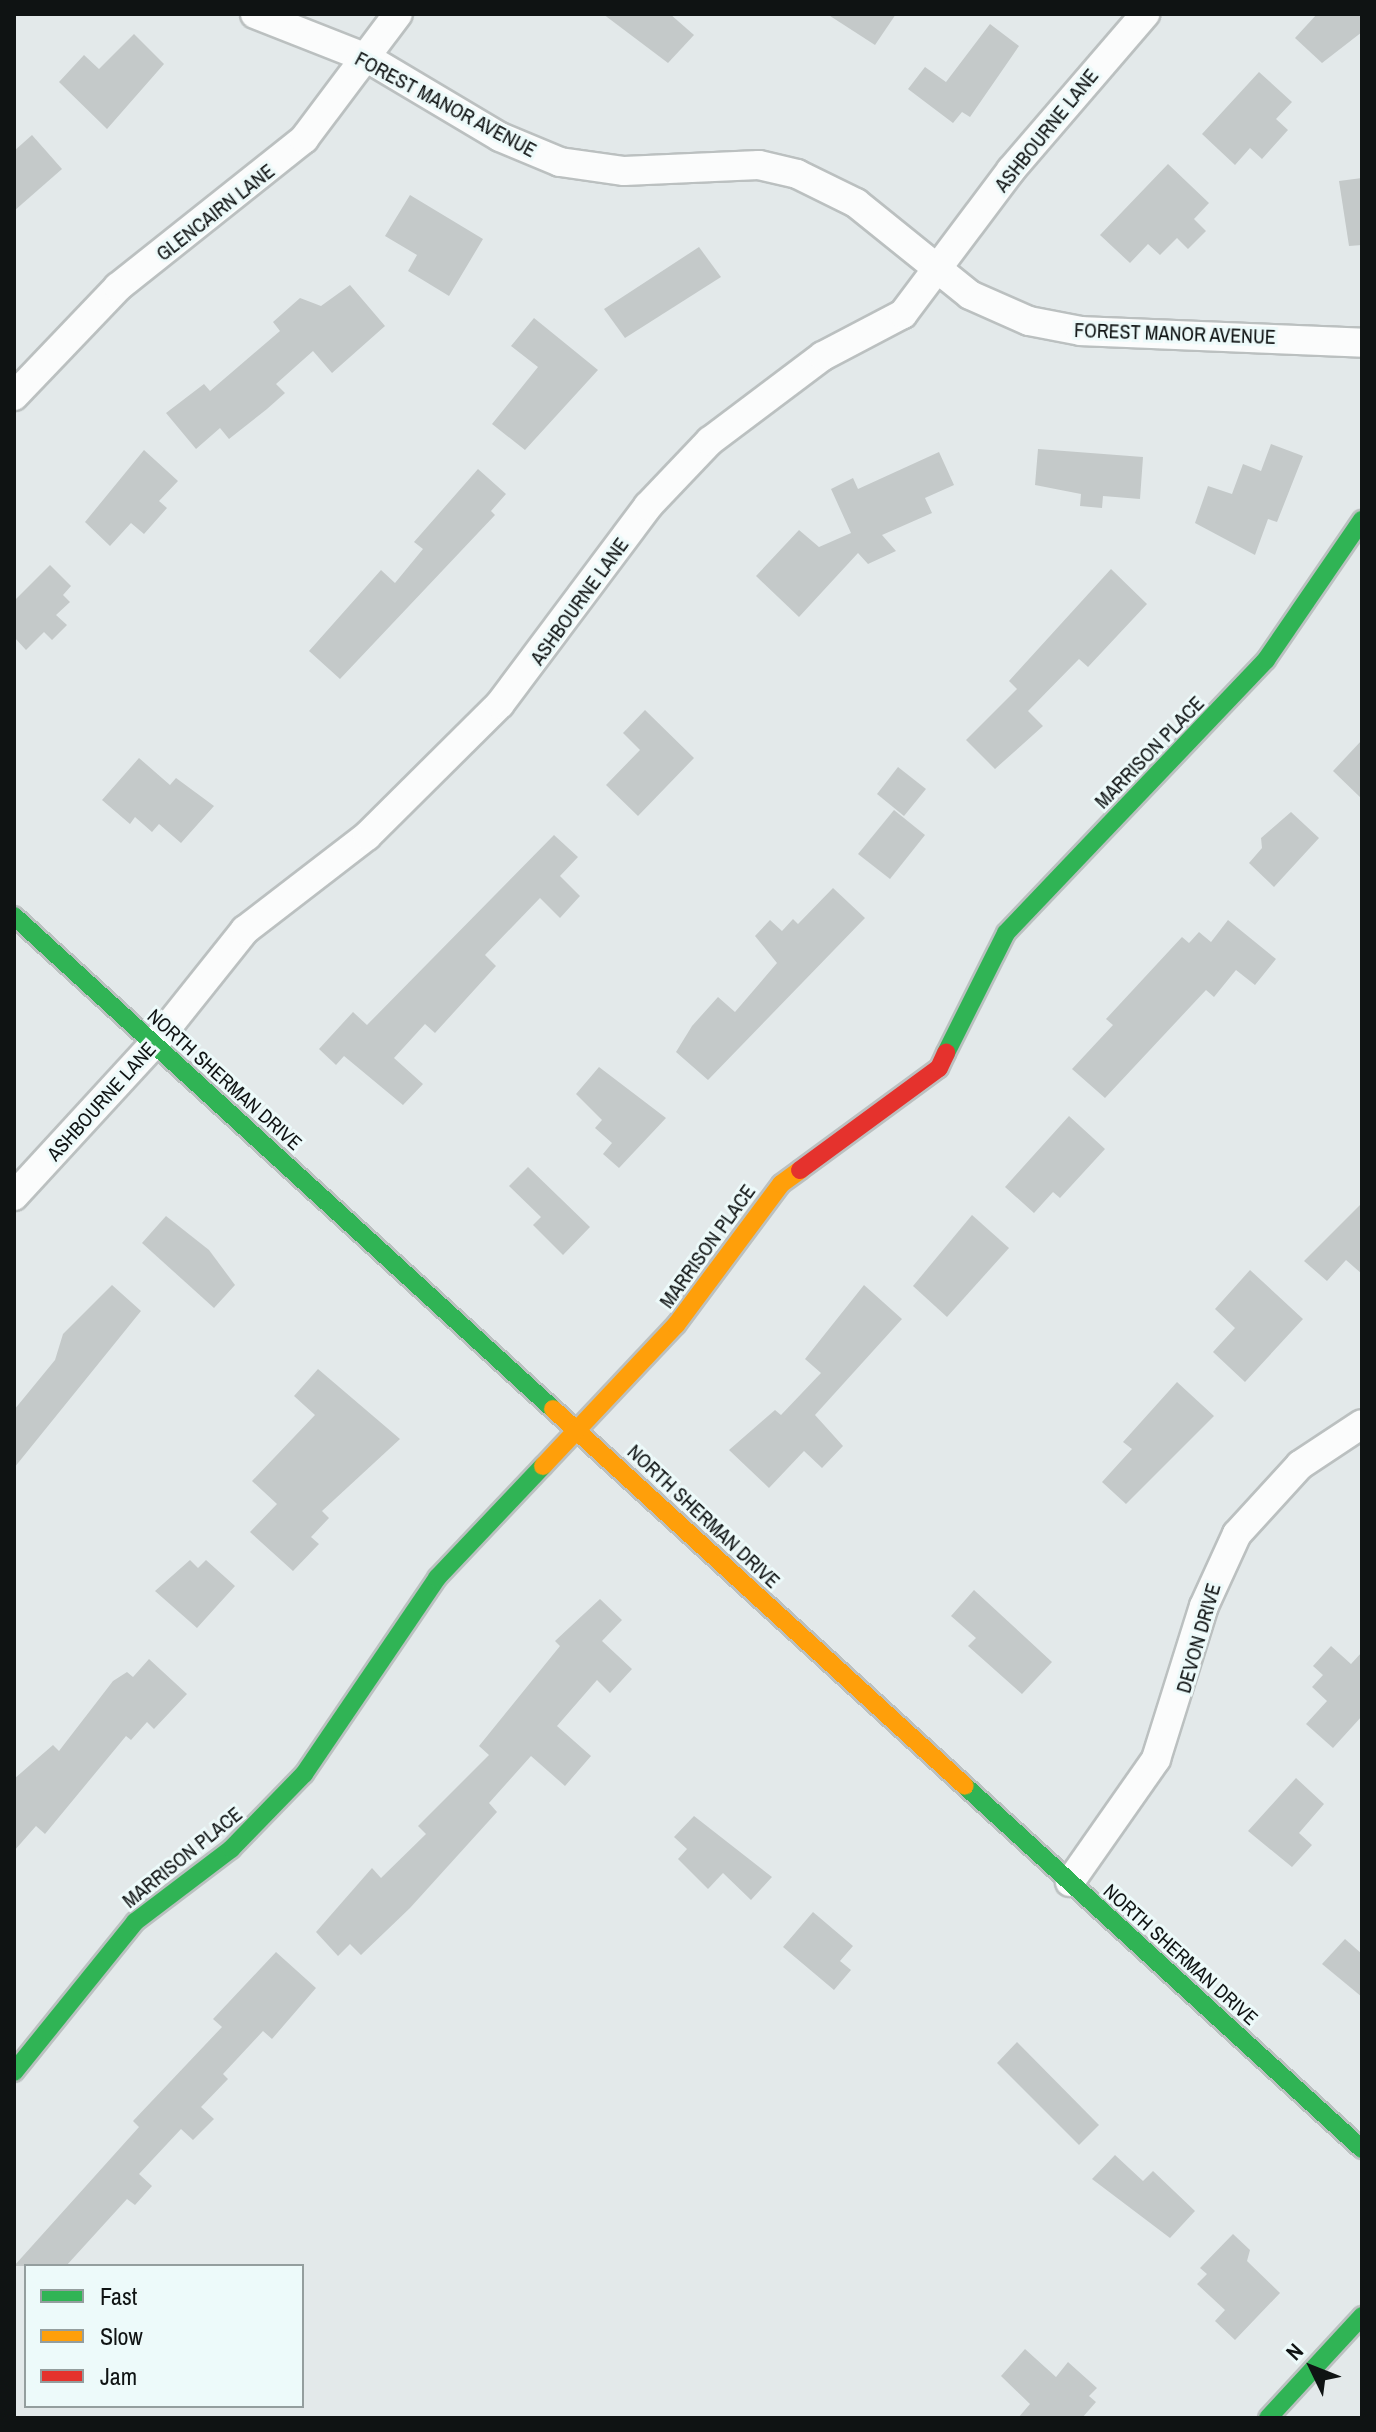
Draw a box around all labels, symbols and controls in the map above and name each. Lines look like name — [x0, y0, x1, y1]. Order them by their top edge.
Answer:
street label: FOREST MANOR AVENUE — [351, 46, 541, 162]
street label: ASHBOURNE LANE — [989, 64, 1103, 196]
street label: GLENCAIRN LANE — [151, 158, 279, 266]
street label: FOREST MANOR AVENUE — [1073, 317, 1277, 349]
street label: ASHBOURNE LANE — [525, 533, 633, 669]
street label: MARRISON PLACE — [1089, 691, 1209, 813]
street label: NORTH SHERMAN DRIVE — [143, 1003, 307, 1155]
street label: ASHBOURNE LANE — [41, 1037, 161, 1165]
street label: MARRISON PLACE — [654, 1180, 760, 1312]
street label: NORTH SHERMAN DRIVE — [623, 1439, 785, 1593]
street label: DEVON DRIVE — [1171, 1580, 1225, 1696]
street label: MARRISON PLACE — [117, 1802, 247, 1912]
street label: NORTH SHERMAN DRIVE — [1099, 1878, 1263, 2030]
legend — [24, 2264, 304, 2408]
text: Fast — [100, 2280, 137, 2312]
text: Slow — [100, 2320, 143, 2352]
north arrow — [1272, 2328, 1352, 2408]
text: N — [1279, 2337, 1310, 2367]
text: Jam — [100, 2360, 137, 2392]

